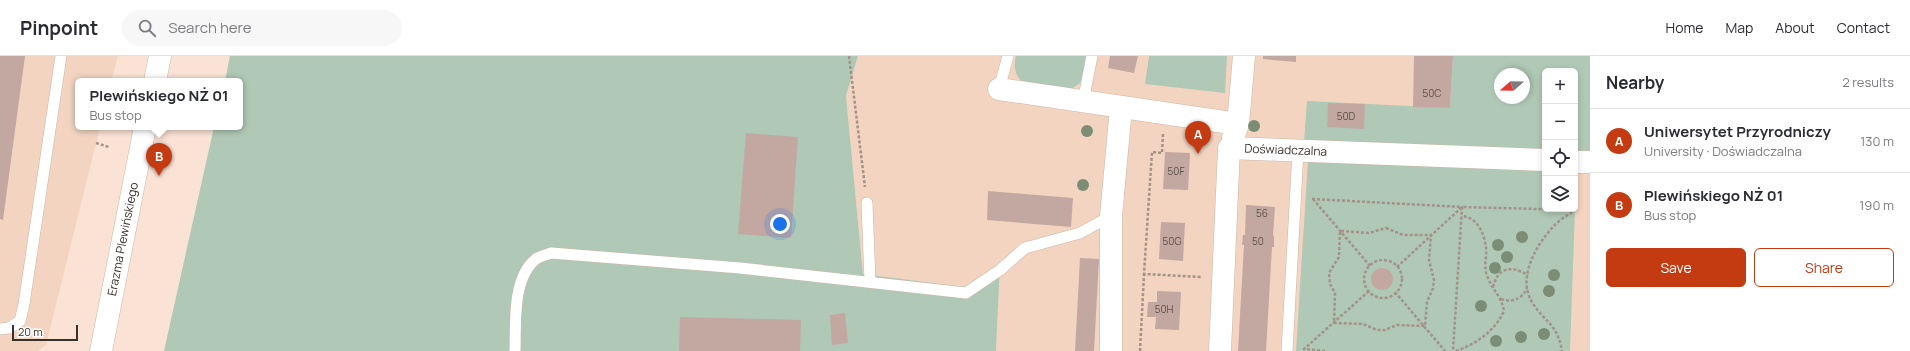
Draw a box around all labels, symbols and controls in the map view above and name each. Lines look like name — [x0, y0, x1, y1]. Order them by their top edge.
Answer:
search box — [122, 10, 402, 46]
text: Pinpoint — [20, 15, 98, 41]
icon: search — [136, 17, 158, 39]
text: Search here — [168, 17, 252, 38]
text: Home — [1666, 18, 1703, 37]
text: Map — [1725, 18, 1753, 37]
text: About — [1775, 18, 1815, 37]
text: Contact — [1837, 18, 1890, 37]
north arrow — [1494, 68, 1530, 104]
map controls — [1542, 68, 1578, 212]
button: + — [1542, 68, 1578, 104]
text: Nearby — [1606, 71, 1664, 94]
text: 2 results — [1842, 73, 1894, 91]
popup — [75, 78, 243, 130]
text: Plewińskiego NŻ 01 — [89, 85, 229, 106]
house number: 50C — [1422, 86, 1442, 100]
button: − — [1542, 104, 1578, 140]
text: Bus stop — [89, 106, 142, 124]
house number: 50D — [1337, 109, 1356, 123]
pin: A — [1185, 121, 1211, 154]
text: Uniwersytet Przyrodniczy — [1644, 121, 1831, 142]
text: A — [1615, 132, 1623, 150]
text: 130 m — [1860, 132, 1894, 150]
street label: Doświadczalna — [1244, 140, 1328, 160]
button: locate — [1542, 140, 1578, 176]
text: University · Doświadczalna — [1644, 142, 1802, 160]
pin: B — [146, 143, 172, 176]
house number: 50F — [1168, 164, 1184, 178]
button: layers — [1542, 176, 1578, 212]
street label: Erazma Plewińskiego — [103, 181, 142, 297]
text: Plewińskiego NŻ 01 — [1644, 185, 1783, 206]
text: B — [1615, 196, 1623, 214]
text: 190 m — [1859, 196, 1894, 214]
house number: 56 — [1256, 206, 1268, 220]
text: Bus stop — [1644, 206, 1696, 224]
your location — [770, 214, 790, 234]
house number: 50G — [1163, 234, 1181, 248]
house number: 50 — [1252, 234, 1264, 248]
button: Save — [1606, 248, 1746, 287]
button: Share — [1754, 248, 1894, 287]
house number: 50H — [1155, 302, 1174, 316]
scale bar — [12, 323, 78, 342]
text: 20 m — [18, 324, 43, 339]

